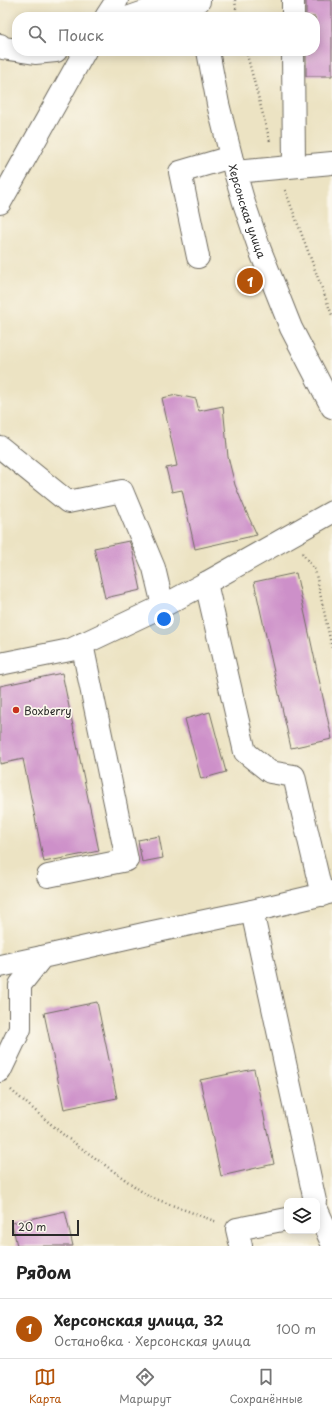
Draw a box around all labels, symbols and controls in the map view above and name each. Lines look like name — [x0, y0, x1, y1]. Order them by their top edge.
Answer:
search box — [12, 12, 320, 56]
icon: search — [26, 23, 48, 45]
text: Поиск — [58, 23, 104, 46]
street label: Херсонская улица — [225, 162, 271, 261]
pin: 1 — [237, 266, 263, 296]
your location — [154, 609, 174, 629]
place label: Boxberry — [24, 702, 71, 719]
marker: Boxberry — [11, 705, 21, 715]
map controls — [284, 1198, 320, 1234]
button: layers — [284, 1198, 320, 1234]
scale bar — [12, 1218, 79, 1237]
text: 20 m — [18, 1218, 46, 1235]
text: Рядом — [16, 1259, 71, 1285]
text: Херсонская улица, 32 — [54, 1308, 224, 1331]
text: 1 — [26, 1319, 32, 1338]
text: 100 m — [276, 1319, 316, 1338]
text: Остановка · Херсонская улица — [54, 1331, 251, 1350]
tab: Карта — [29, 1366, 61, 1407]
tab: Маршрут — [119, 1366, 171, 1407]
tab: Сохранённые — [229, 1366, 303, 1407]

